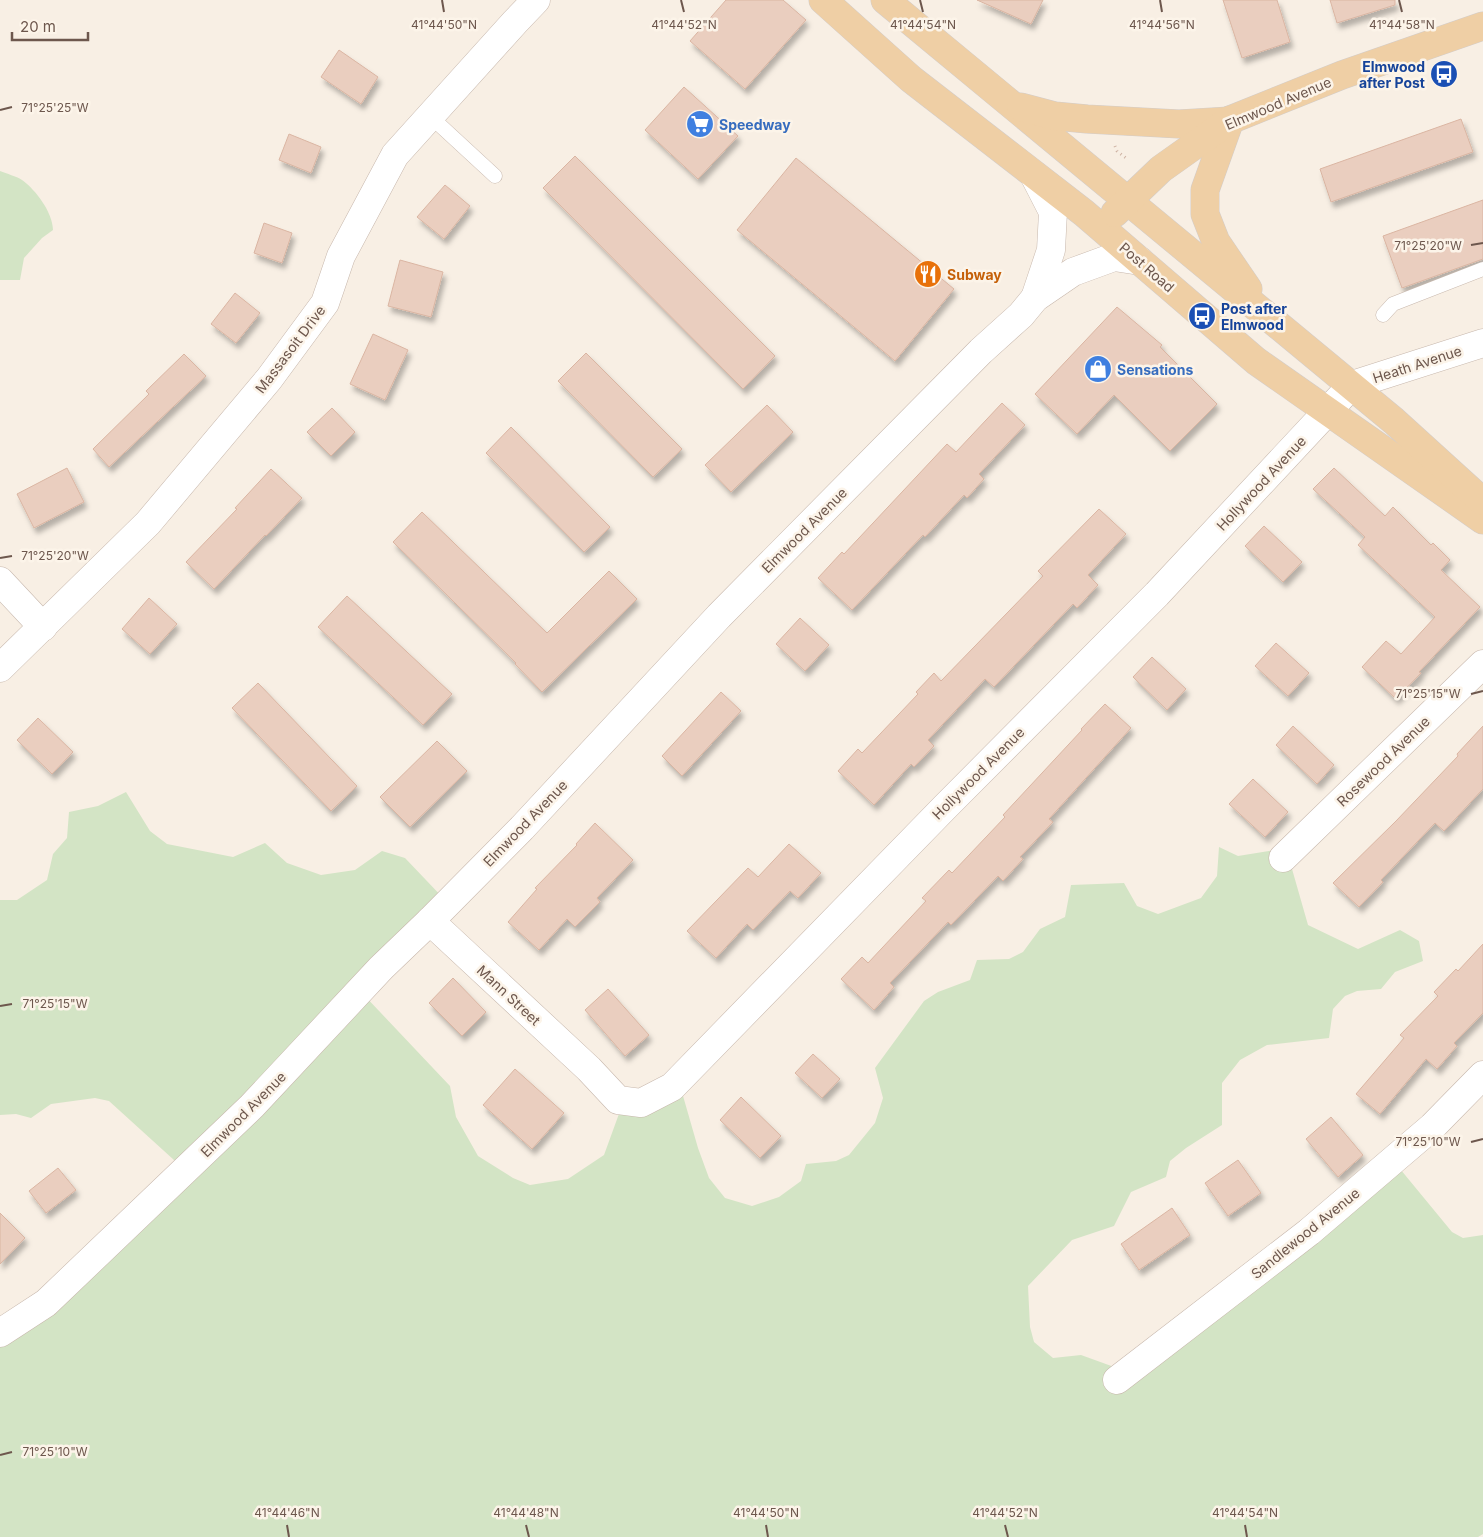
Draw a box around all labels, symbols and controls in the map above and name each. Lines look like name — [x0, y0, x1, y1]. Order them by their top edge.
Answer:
scale bar — [12, 10, 89, 42]
text: 20 m — [20, 17, 56, 36]
text: 41°44'50"N — [411, 17, 477, 32]
text: 41°44'52"N — [651, 17, 717, 32]
text: 41°44'54"N — [890, 17, 956, 32]
text: 41°44'56"N — [1129, 17, 1195, 32]
text: 41°44'58"N — [1369, 17, 1435, 32]
place label: Elmwood after Post — [1359, 58, 1425, 91]
bus stop icon: Elmwood after Post — [1429, 59, 1459, 89]
street label: Elmwood Avenue — [1222, 73, 1334, 133]
text: 71°25'25"W — [21, 100, 89, 115]
supermarket icon: Speedway — [685, 109, 715, 139]
place label: Speedway — [719, 116, 791, 133]
text: 71°25'20"W — [1394, 238, 1462, 253]
street label: Post Road — [1116, 239, 1178, 295]
restaurant icon: Subway — [913, 259, 943, 289]
place label: Subway — [947, 266, 1002, 283]
place label: Post after Elmwood — [1221, 300, 1287, 333]
bus stop icon: Post after Elmwood — [1187, 301, 1217, 331]
street label: Massasoit Drive — [251, 302, 329, 396]
street label: Heath Avenue — [1370, 342, 1464, 386]
shop icon: Sensations — [1083, 354, 1113, 384]
place label: Sensations — [1117, 361, 1193, 378]
street label: Hollywood Avenue — [1213, 432, 1309, 534]
street label: Elmwood Avenue — [758, 484, 850, 576]
text: 71°25'20"W — [21, 548, 89, 563]
text: 71°25'15"W — [1396, 686, 1461, 701]
street label: Rosewood Avenue — [1333, 712, 1433, 810]
street label: Hollywood Avenue — [928, 723, 1028, 823]
street label: Elmwood Avenue — [479, 776, 571, 870]
street label: Mann Street — [474, 961, 545, 1029]
text: 71°25'15"W — [23, 996, 88, 1011]
street label: Elmwood Avenue — [197, 1068, 289, 1160]
text: 71°25'10"W — [1395, 1134, 1461, 1149]
street label: Sandlewood Avenue — [1247, 1184, 1363, 1282]
text: 71°25'10"W — [22, 1444, 88, 1459]
text: 41°44'46"N — [254, 1505, 320, 1520]
text: 41°44'48"N — [493, 1505, 559, 1520]
text: 41°44'50"N — [733, 1505, 799, 1520]
text: 41°44'52"N — [972, 1505, 1038, 1520]
text: 41°44'54"N — [1212, 1505, 1278, 1520]

